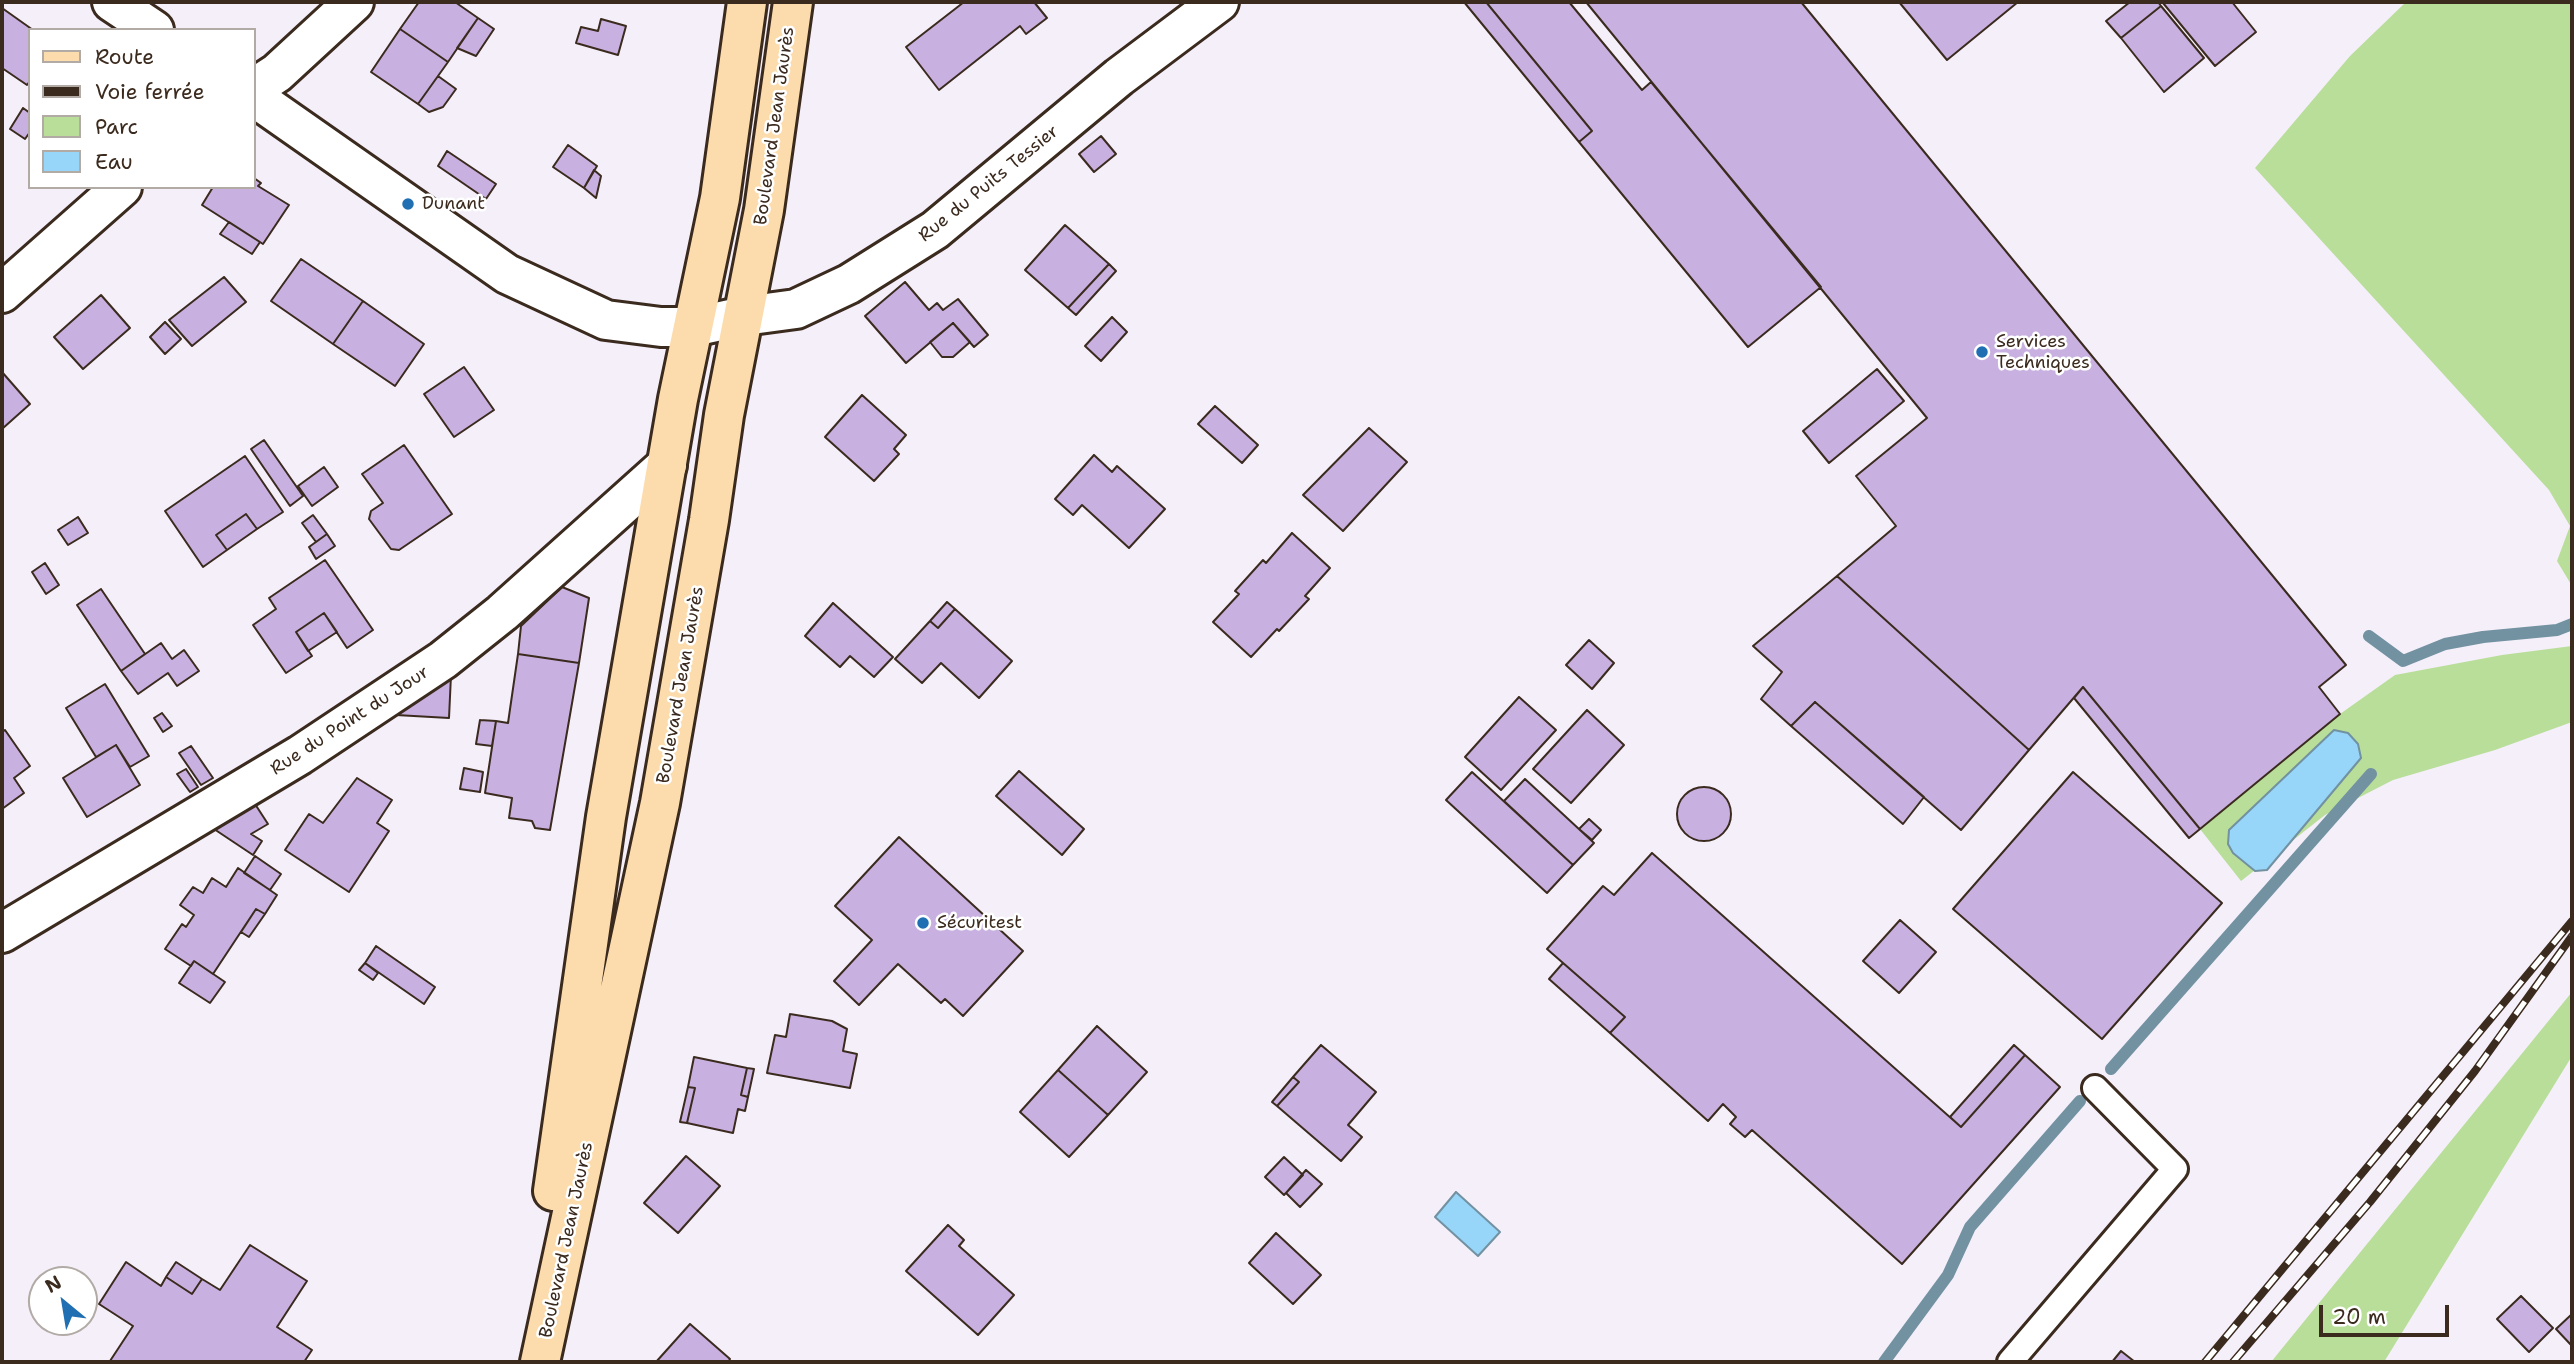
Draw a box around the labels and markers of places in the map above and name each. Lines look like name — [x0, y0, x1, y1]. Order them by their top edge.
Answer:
place label: Dunant — [422, 193, 485, 215]
marker: Dunant — [400, 196, 416, 212]
place label: Services Techniques — [1996, 331, 2090, 374]
marker: Services Techniques — [1974, 344, 1990, 360]
place label: Sécuritest — [937, 912, 1022, 934]
marker: Sécuritest — [915, 915, 931, 931]

